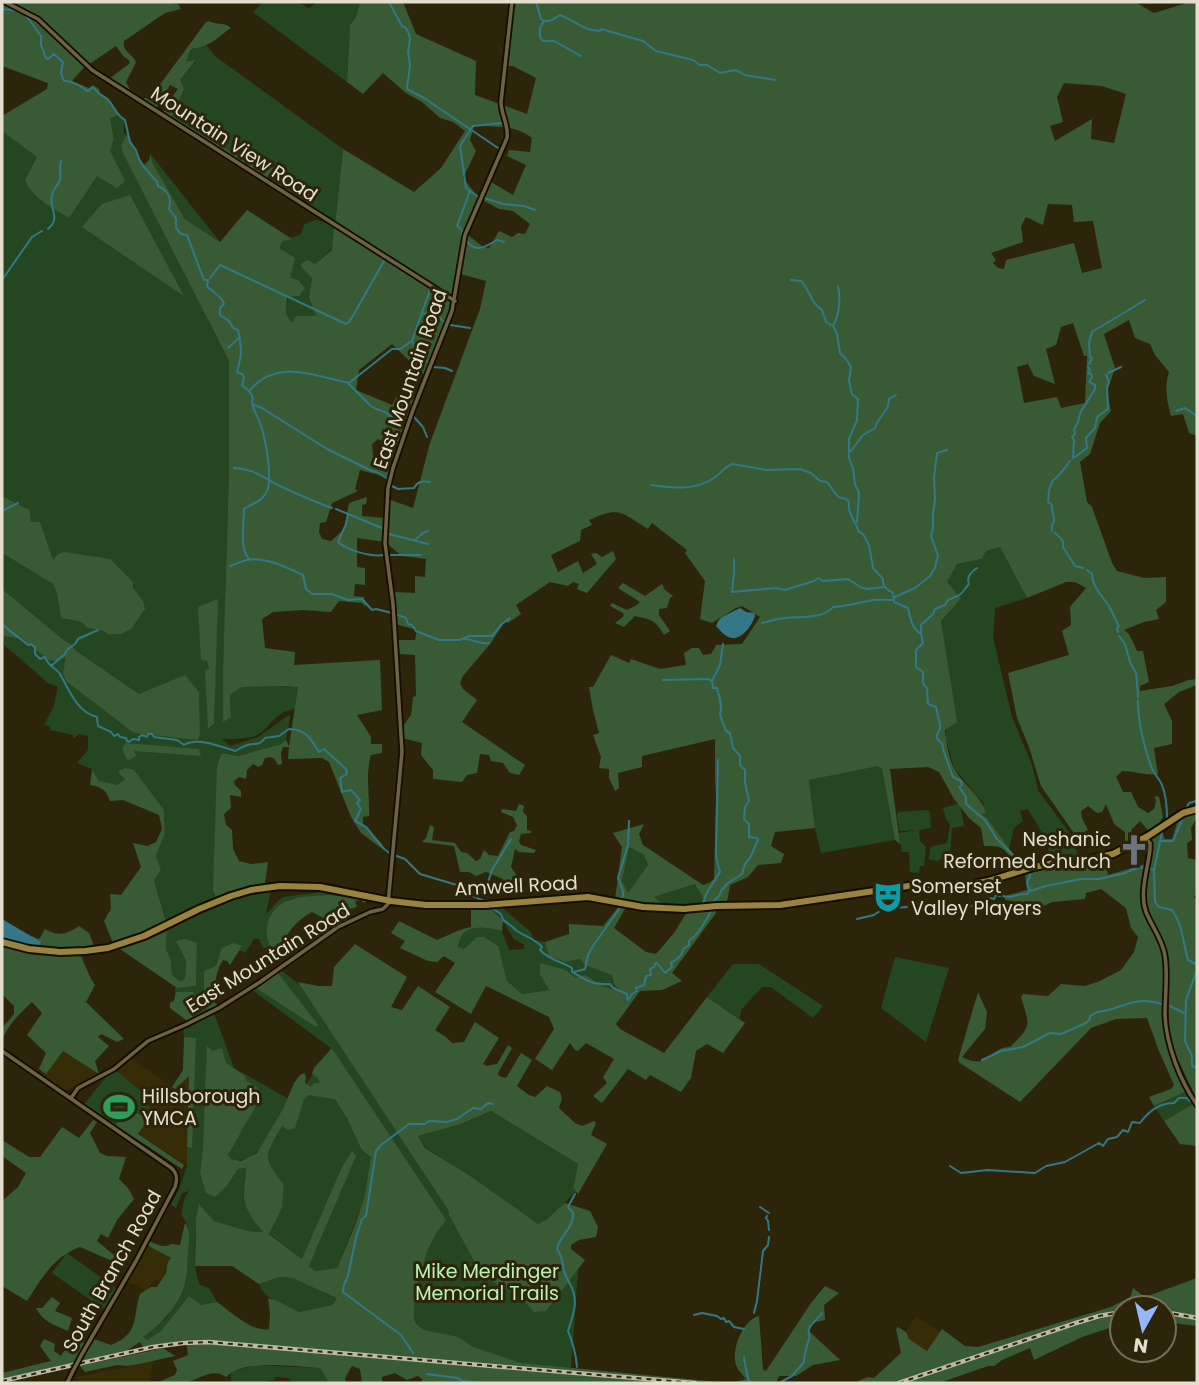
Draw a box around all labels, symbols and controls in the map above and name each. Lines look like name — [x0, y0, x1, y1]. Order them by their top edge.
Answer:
street label: Mountain View Road — [145, 80, 323, 208]
street label: East Mountain Road — [367, 286, 453, 472]
place label: Neshanic Reformed Church — [943, 826, 1111, 875]
church icon: Neshanic Reformed Church — [1117, 833, 1151, 867]
street label: Amwell Road — [454, 869, 578, 903]
place label: Somerset Valley Players — [911, 873, 1042, 922]
theatre icon: Somerset Valley Players — [871, 880, 905, 914]
street label: East Mountain Road — [181, 897, 355, 1019]
place label: Hillsborough YMCA — [142, 1083, 261, 1132]
sports icon: Hillsborough YMCA — [102, 1090, 136, 1124]
street label: South Branch Road — [56, 1185, 168, 1357]
park label: Mike Merdinger Memorial Trails — [415, 1258, 559, 1307]
north arrow — [1108, 1294, 1178, 1364]
text: N — [1132, 1331, 1150, 1360]

